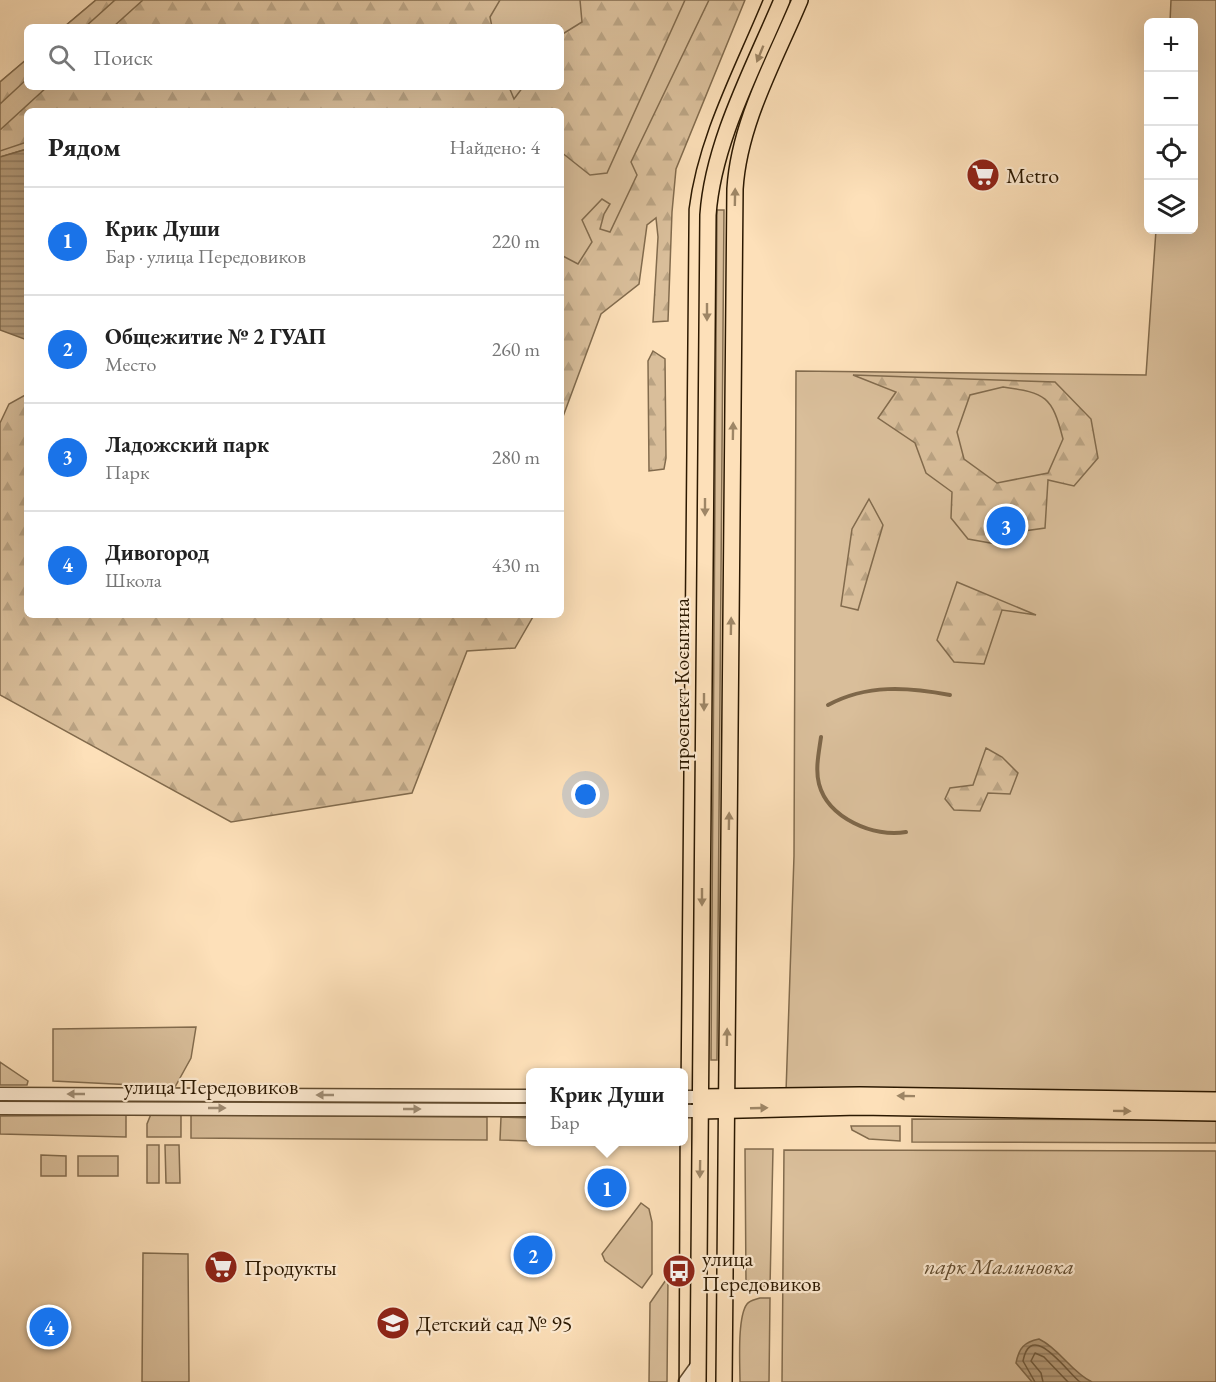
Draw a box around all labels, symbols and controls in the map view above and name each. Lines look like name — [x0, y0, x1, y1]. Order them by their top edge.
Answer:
map controls — [1144, 18, 1198, 234]
button: + — [1144, 18, 1198, 72]
search box — [24, 24, 564, 90]
icon: search — [45, 41, 78, 74]
text: Поиск — [93, 43, 153, 72]
one-way arrow — [755, 45, 764, 63]
button: − — [1144, 72, 1198, 126]
button: locate — [1144, 126, 1198, 180]
text: Рядом — [48, 130, 121, 164]
text: Найдено: 4 — [449, 134, 540, 160]
supermarket icon: Metro — [965, 157, 1001, 193]
place label: Metro — [1006, 161, 1059, 190]
button: layers — [1144, 180, 1198, 234]
one-way arrow — [730, 188, 739, 207]
text: Крик Души — [105, 214, 220, 243]
text: 1 — [62, 228, 73, 254]
text: 220 m — [492, 228, 540, 254]
text: Бар · улица Передовиков — [105, 243, 306, 269]
one-way arrow — [702, 302, 712, 321]
text: Общежитие № 2 ГУАП — [105, 322, 326, 351]
text: 2 — [62, 336, 73, 362]
text: 260 m — [492, 336, 540, 362]
text: Место — [105, 351, 156, 377]
one-way arrow — [728, 422, 738, 441]
text: Ладожский парк — [105, 430, 269, 459]
text: 3 — [62, 444, 73, 470]
text: 280 m — [492, 444, 540, 470]
text: Парк — [105, 459, 149, 485]
one-way arrow — [700, 497, 710, 516]
pin: 3 — [986, 504, 1026, 548]
text: Дивогород — [105, 538, 209, 567]
text: 4 — [62, 552, 73, 578]
text: 430 m — [492, 552, 540, 578]
text: Школа — [105, 567, 162, 593]
street label: проспект Косыгина — [667, 598, 696, 770]
one-way arrow — [726, 617, 736, 636]
one-way arrow — [699, 692, 709, 711]
your location — [571, 780, 600, 809]
one-way arrow — [724, 812, 734, 831]
one-way arrow — [697, 887, 707, 906]
one-way arrow — [722, 1028, 732, 1047]
popup — [526, 1068, 688, 1146]
street label: улица Передовиков — [124, 1072, 298, 1101]
text: Крик Души — [550, 1080, 665, 1109]
one-way arrow — [67, 1089, 86, 1099]
one-way arrow — [316, 1090, 335, 1100]
one-way arrow — [896, 1091, 915, 1101]
one-way arrow — [207, 1103, 226, 1113]
one-way arrow — [749, 1103, 768, 1113]
one-way arrow — [402, 1104, 421, 1114]
one-way arrow — [1112, 1107, 1131, 1116]
text: Бар — [550, 1109, 580, 1135]
one-way arrow — [695, 1160, 705, 1179]
pin: 1 — [588, 1166, 626, 1210]
pin: 2 — [514, 1232, 552, 1278]
place label: улица Передовиков — [702, 1244, 821, 1298]
supermarket icon: Продукты — [203, 1249, 239, 1285]
park label: парк Малиновка — [924, 1252, 1074, 1281]
place label: Продукты — [244, 1253, 337, 1282]
bus stop icon: улица Передовиков — [661, 1253, 697, 1289]
pin: 4 — [29, 1304, 68, 1350]
school or university icon: Детский сад № 95 — [375, 1305, 411, 1341]
place label: Детский сад № 95 — [416, 1309, 572, 1338]

